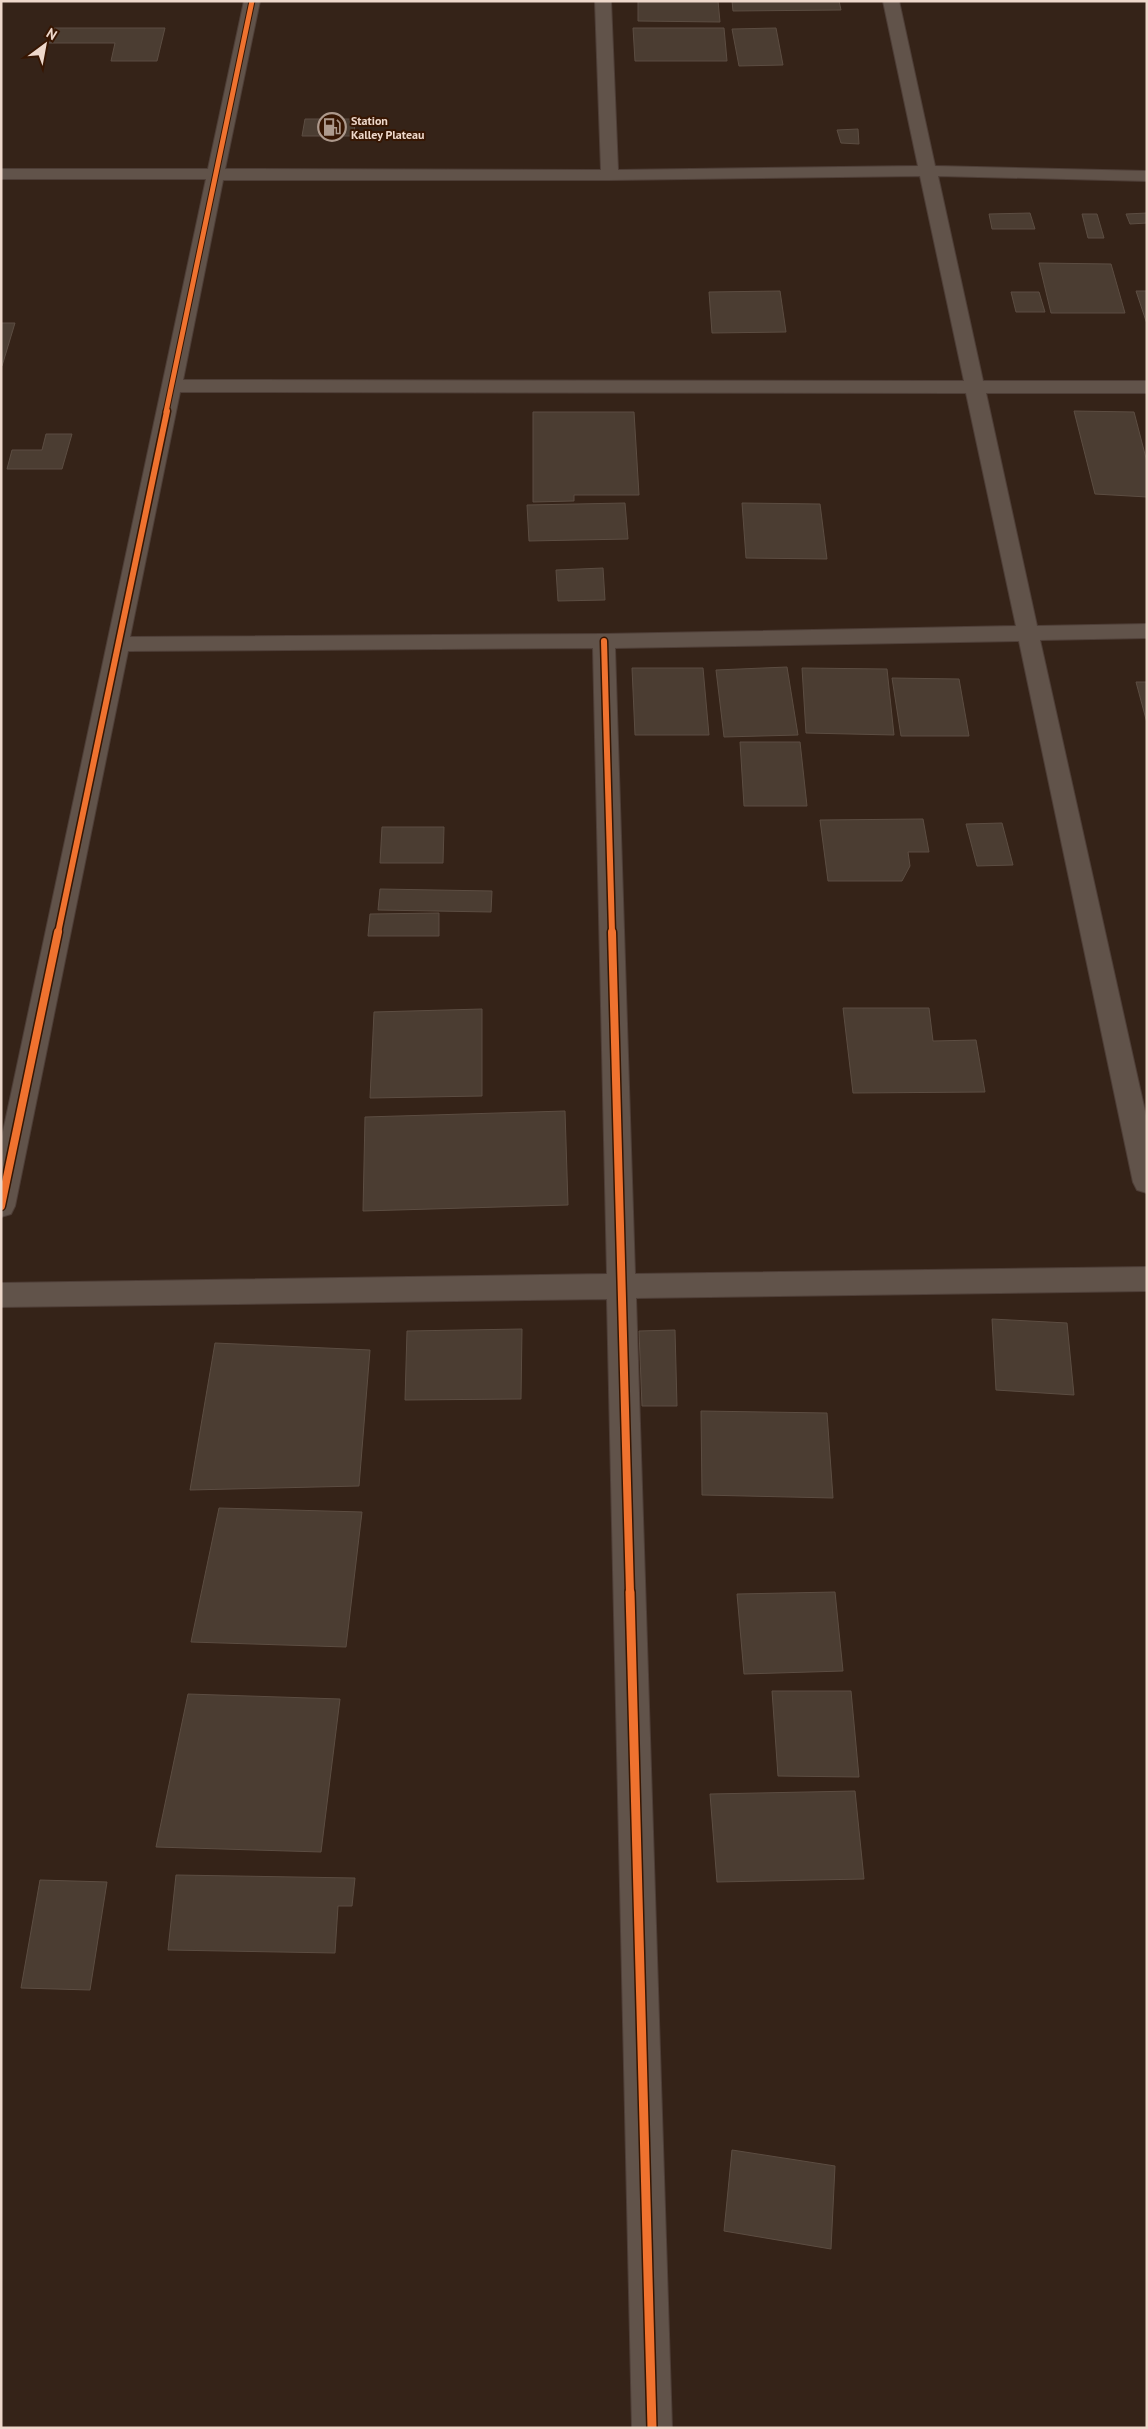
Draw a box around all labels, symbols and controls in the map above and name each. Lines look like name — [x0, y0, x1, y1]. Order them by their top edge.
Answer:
north arrow — [20, 20, 70, 70]
text: N — [43, 24, 61, 44]
fuel station icon: Station Kalley Plateau — [317, 112, 347, 142]
place label: Station Kalley Plateau — [351, 113, 424, 142]

